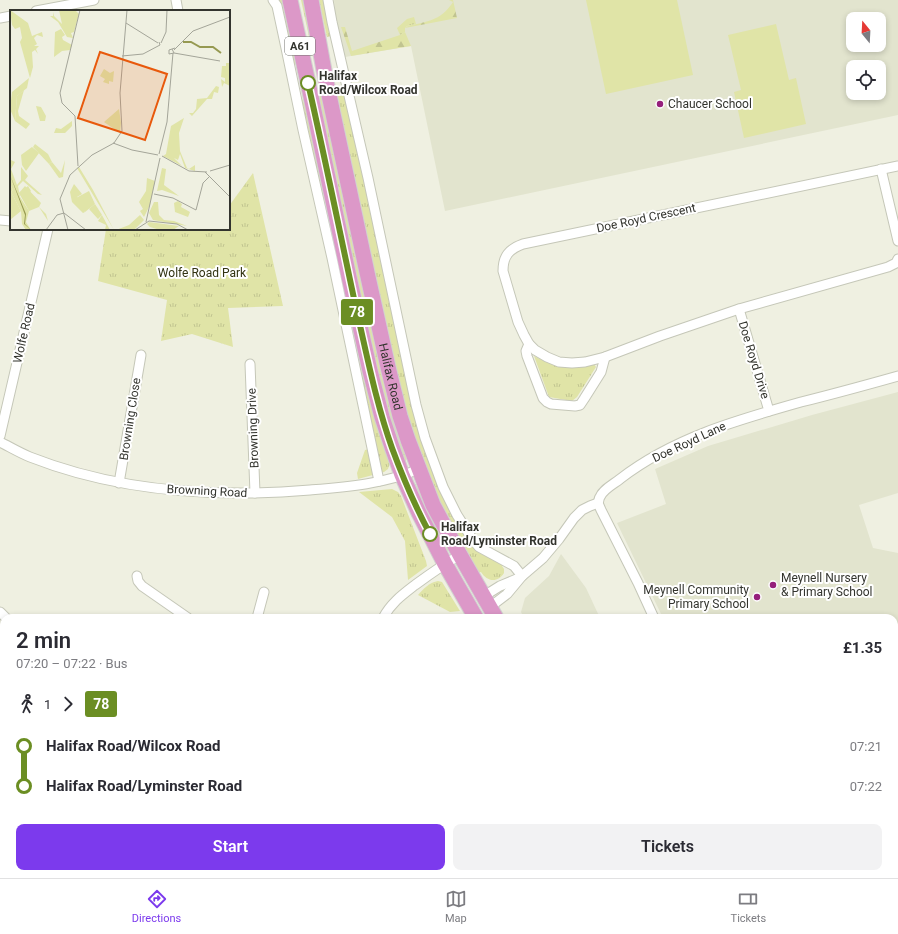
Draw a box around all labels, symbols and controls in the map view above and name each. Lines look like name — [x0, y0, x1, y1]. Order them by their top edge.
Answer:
inset map — [10, 10, 230, 230]
north arrow — [846, 12, 886, 52]
map controls — [846, 12, 886, 100]
road number: A61 — [285, 37, 315, 55]
button: locate — [846, 60, 886, 100]
place label: Halifax Road/Wilcox Road — [319, 69, 418, 97]
marker: Halifax Road/Wilcox Road — [300, 75, 316, 91]
place label: Chaucer School — [668, 97, 752, 111]
marker: Chaucer School — [655, 99, 665, 109]
street label: Doe Royd Crescent — [595, 201, 697, 235]
park label: Wolfe Road Park — [158, 266, 247, 280]
line badge: 78 — [339, 299, 375, 325]
street label: Wolfe Road — [10, 302, 38, 364]
text: 78 — [349, 304, 365, 320]
street label: Doe Royd Drive — [736, 319, 772, 401]
street label: Halifax Road — [376, 342, 405, 411]
street label: Browning Close — [117, 377, 143, 461]
street label: Browning Drive — [245, 388, 261, 468]
street label: Doe Royd Lane — [650, 419, 728, 465]
street label: Browning Road — [166, 482, 248, 500]
place label: Halifax Road/Lyminster Road — [441, 520, 557, 548]
marker: Halifax Road/Lyminster Road — [422, 526, 438, 542]
place label: Meynell Nursery & Primary School — [781, 571, 873, 599]
marker: Meynell Nursery & Primary School — [768, 580, 778, 590]
place label: Meynell Community Primary School — [643, 583, 749, 611]
marker: Meynell Community Primary School — [752, 592, 762, 602]
text: 2 min — [16, 628, 71, 653]
text: £1.35 — [843, 639, 882, 657]
text: 07:20 – 07:22 · Bus — [16, 656, 128, 671]
icon: walk — [16, 693, 38, 715]
icon: forward — [57, 693, 79, 715]
text: 78 — [93, 696, 109, 712]
text: 1 — [44, 697, 51, 712]
text: Halifax Road/Wilcox Road — [46, 737, 221, 755]
text: 07:21 — [850, 739, 882, 754]
text: Halifax Road/Lyminster Road — [46, 777, 242, 795]
text: 07:22 — [850, 779, 882, 794]
button: Start — [16, 824, 445, 870]
button: Tickets — [453, 824, 882, 870]
tab: Directions — [132, 888, 181, 925]
tab: Map — [445, 888, 467, 925]
tab: Tickets — [731, 888, 766, 925]

